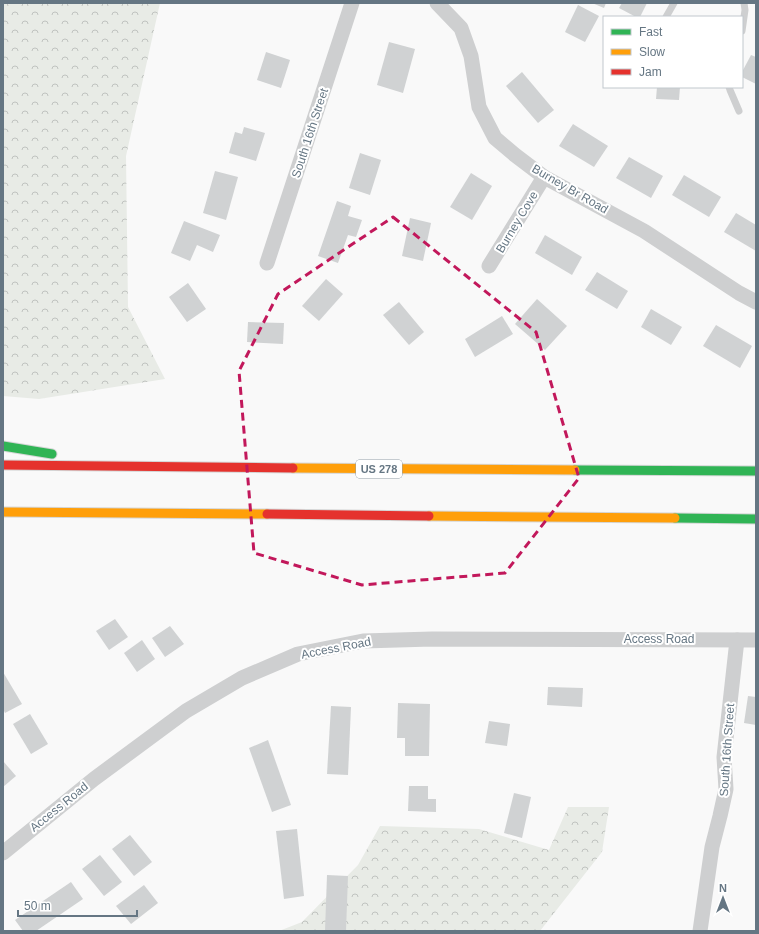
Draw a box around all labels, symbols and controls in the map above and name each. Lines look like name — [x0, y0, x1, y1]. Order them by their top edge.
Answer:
legend — [603, 16, 743, 88]
text: Fast — [639, 25, 663, 39]
text: Slow — [639, 45, 665, 59]
text: Jam — [639, 65, 662, 79]
street label: South 16th Street — [289, 86, 331, 180]
street label: Burney Br Road — [530, 162, 610, 216]
street label: Burney Cove — [493, 188, 541, 255]
road number: US 278 — [356, 460, 402, 478]
street label: Access Road — [624, 632, 694, 646]
street label: Access Road — [300, 634, 372, 662]
street label: South 16th Street — [717, 702, 737, 797]
street label: Access Road — [27, 779, 91, 835]
north arrow — [703, 878, 743, 918]
text: N — [719, 882, 727, 894]
scale bar — [18, 892, 137, 918]
text: 50 m — [24, 899, 51, 913]

